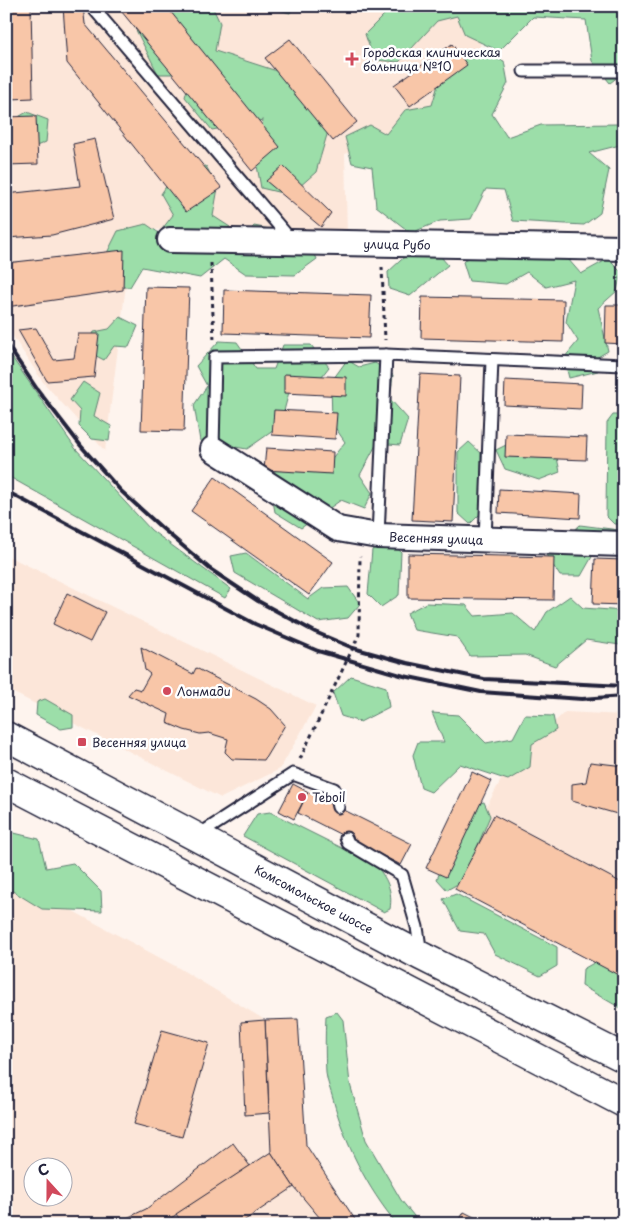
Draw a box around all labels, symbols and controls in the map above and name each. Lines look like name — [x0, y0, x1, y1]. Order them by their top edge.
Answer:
place label: Городская клиническая больница №10 — [363, 43, 501, 75]
marker: Городская клиническая больница №10 — [345, 52, 359, 66]
street label: улица Рубо — [363, 234, 431, 254]
street label: Весенняя улица — [389, 527, 484, 549]
place label: Лонмади — [177, 682, 231, 700]
marker: Лонмади — [161, 685, 173, 697]
place label: Весенняя улица — [92, 733, 187, 751]
marker: Весенняя улица — [76, 736, 88, 748]
place label: Teboil — [312, 788, 346, 806]
marker: Teboil — [296, 791, 308, 803]
street label: Комсомольское шоссе — [252, 860, 376, 938]
north arrow — [22, 1158, 72, 1208]
text: С — [34, 1158, 52, 1181]

